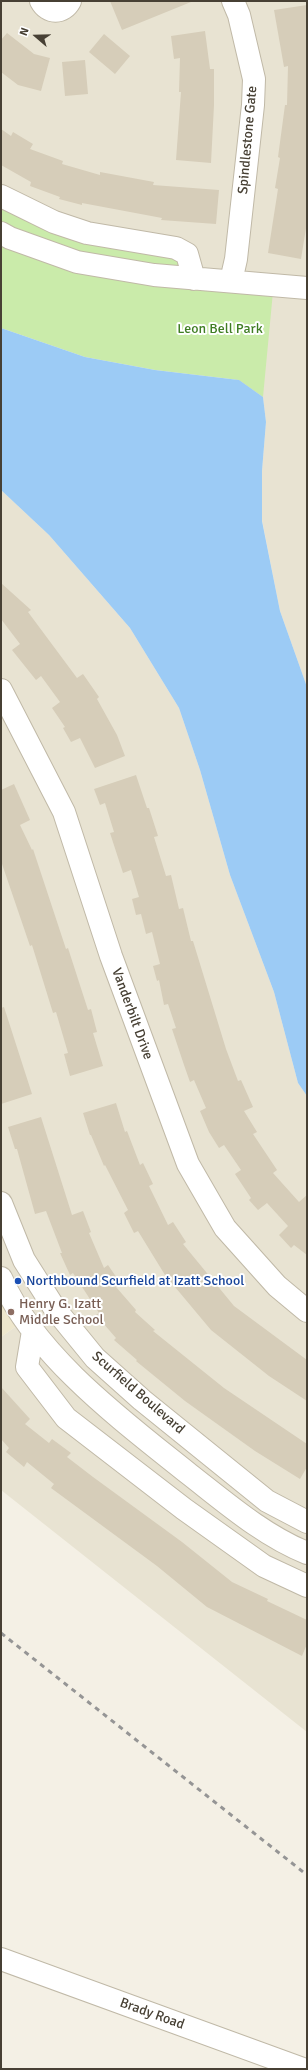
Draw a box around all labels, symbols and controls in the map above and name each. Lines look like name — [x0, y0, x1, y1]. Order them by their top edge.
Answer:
north arrow — [16, 16, 56, 56]
text: N — [17, 26, 32, 38]
street label: Spindlestone Gate — [235, 85, 261, 195]
park label: Leon Bell Park — [177, 321, 263, 337]
street label: Vanderbilt Drive — [108, 966, 156, 1062]
place label: Northbound Scurfield at Izatt School — [26, 1273, 244, 1289]
marker: Northbound Scurfield at Izatt School — [13, 1276, 23, 1286]
place label: Henry G. Izatt Middle School — [19, 1296, 104, 1328]
marker: Henry G. Izatt Middle School — [6, 1307, 16, 1317]
street label: Scurfield Boulevard — [88, 1348, 188, 1438]
street label: Brady Road — [117, 1995, 187, 2033]

